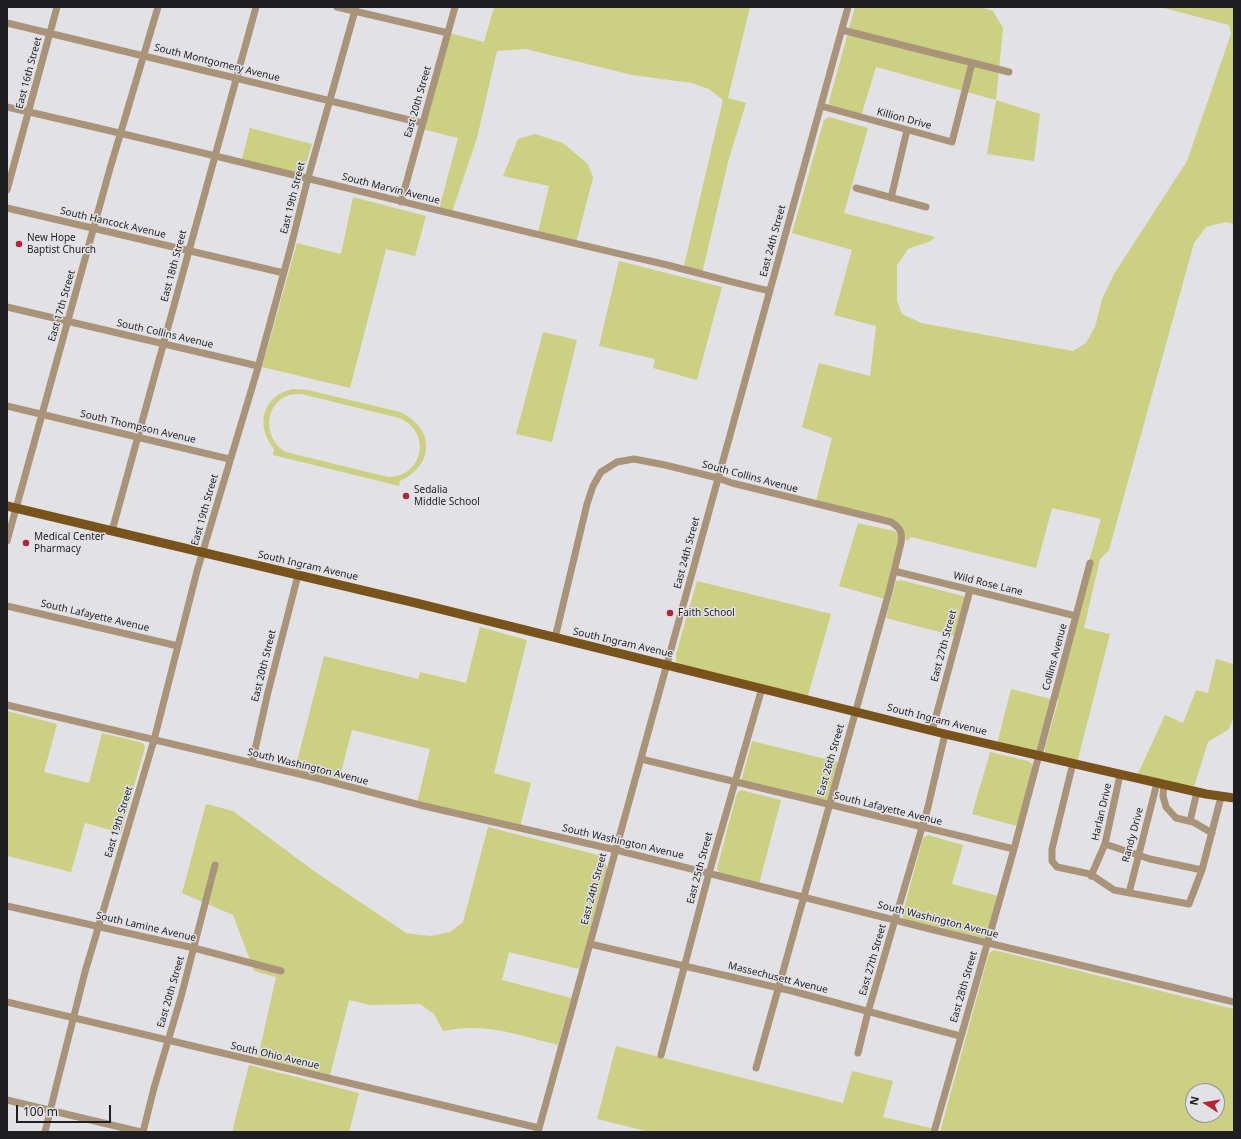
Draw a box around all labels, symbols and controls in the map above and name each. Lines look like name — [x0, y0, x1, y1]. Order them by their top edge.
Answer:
street label: East 16th Street — [14, 36, 44, 110]
street label: South Montgomery Avenue — [153, 42, 281, 84]
street label: East 20th Street — [402, 65, 434, 139]
street label: Killion Drive — [875, 106, 933, 132]
street label: East 19th Street — [278, 161, 308, 235]
street label: South Marvin Avenue — [341, 171, 441, 207]
street label: East 24th Street — [758, 204, 788, 278]
street label: South Hancock Avenue — [59, 205, 167, 241]
street label: East 18th Street — [159, 229, 189, 303]
place label: New Hope Baptist Church — [27, 232, 96, 256]
marker: New Hope Baptist Church — [14, 239, 24, 249]
street label: East 17th Street — [46, 269, 78, 343]
street label: South Collins Avenue — [115, 317, 215, 351]
street label: South Thompson Avenue — [79, 408, 197, 446]
street label: South Collins Avenue — [701, 458, 799, 496]
street label: East 19th Street — [189, 473, 221, 547]
place label: Sedalia Middle School — [414, 484, 480, 508]
marker: Sedalia Middle School — [401, 491, 411, 501]
street label: East 24th Street — [672, 516, 702, 590]
place label: Medical Center Pharmacy — [34, 531, 105, 554]
marker: Medical Center Pharmacy — [21, 538, 31, 548]
street label: South Ingram Avenue — [257, 549, 359, 583]
street label: Wild Rose Lane — [952, 570, 1024, 598]
street label: South Lafayette Avenue — [39, 598, 151, 634]
place label: Faith School — [678, 607, 735, 619]
marker: Faith School — [665, 608, 675, 618]
street label: East 27th Street — [929, 609, 959, 683]
street label: Collins Avenue — [1040, 622, 1070, 692]
street label: South Ingram Avenue — [572, 626, 674, 660]
street label: East 20th Street — [249, 629, 279, 703]
street label: South Ingram Avenue — [886, 702, 988, 738]
street label: East 26th Street — [815, 723, 847, 797]
street label: South Washington Avenue — [246, 746, 370, 788]
street label: Harlan Drive — [1090, 782, 1114, 842]
street label: East 19th Street — [102, 785, 136, 859]
street label: South Lafayette Avenue — [833, 790, 943, 828]
street label: Randy Drive — [1120, 806, 1146, 864]
street label: South Washington Avenue — [561, 822, 685, 862]
street label: East 25th Street — [685, 831, 715, 905]
street label: East 24th Street — [579, 852, 609, 926]
street label: South Washington Avenue — [876, 899, 1000, 941]
street label: South Lamine Avenue — [95, 910, 197, 944]
street label: East 27th Street — [857, 923, 889, 997]
street label: East 28th Street — [948, 950, 980, 1024]
street label: East 20th Street — [155, 955, 187, 1029]
street label: Massechusett Avenue — [727, 960, 829, 996]
street label: South Ohio Avenue — [230, 1040, 320, 1072]
north arrow — [1185, 1083, 1225, 1123]
text: N — [1185, 1095, 1202, 1107]
scale bar — [18, 1097, 113, 1123]
text: 100 m — [23, 1103, 58, 1120]

